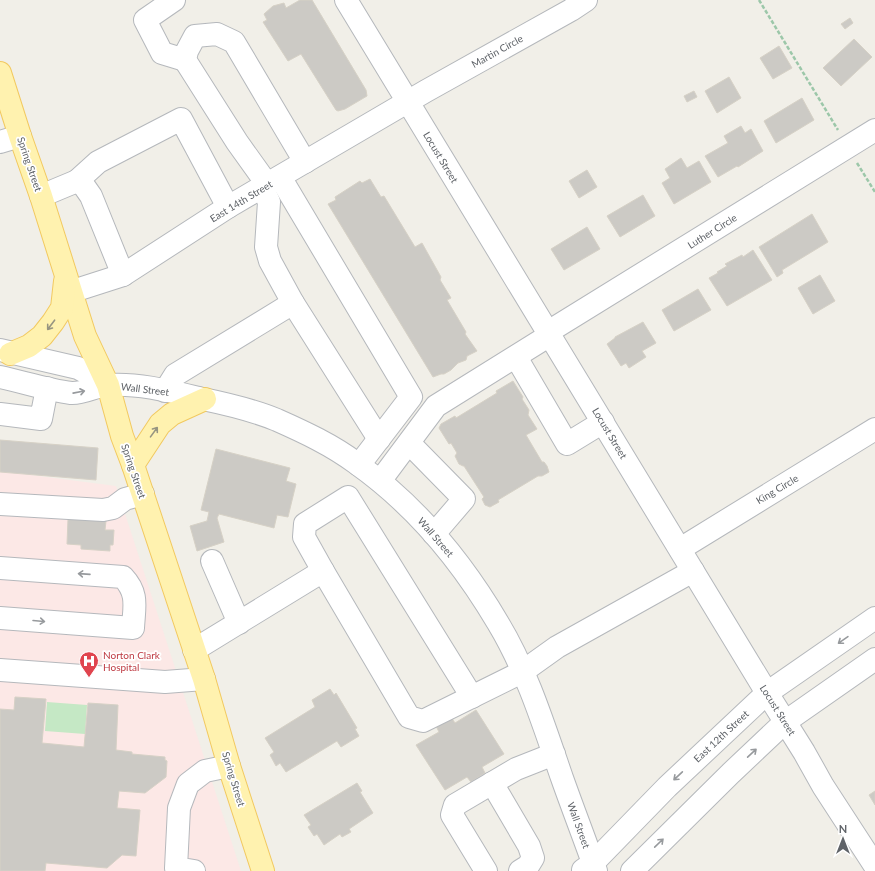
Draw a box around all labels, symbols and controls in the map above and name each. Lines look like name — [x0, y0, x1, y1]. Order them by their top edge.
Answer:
street label: Martin Circle — [469, 32, 525, 70]
street label: Locust Street — [421, 129, 461, 185]
street label: Spring Street — [15, 135, 45, 193]
street label: East 14th Street — [208, 177, 275, 224]
street label: Luther Circle — [685, 211, 739, 251]
one-way arrow — [46, 320, 55, 331]
street label: Wall Street — [120, 380, 170, 398]
one-way arrow — [72, 387, 85, 395]
street label: Locust Street — [590, 405, 630, 461]
one-way arrow — [150, 427, 158, 438]
street label: Spring Street — [119, 442, 149, 500]
street label: King Circle — [754, 472, 800, 506]
street label: Wall Street — [416, 515, 457, 560]
one-way arrow — [78, 571, 91, 578]
one-way arrow — [32, 617, 45, 625]
one-way arrow — [837, 636, 848, 644]
place label: Norton Clark Hospital — [103, 649, 161, 673]
hospital icon: Norton Clark Hospital — [78, 650, 100, 678]
street label: Locust Street — [758, 682, 799, 738]
street label: East 12th Street — [691, 707, 751, 765]
one-way arrow — [747, 748, 757, 757]
street label: Spring Street — [220, 750, 248, 808]
one-way arrow — [673, 771, 683, 781]
street label: Wall Street — [565, 800, 593, 850]
north arrow — [823, 819, 863, 859]
text: N — [839, 822, 847, 835]
one-way arrow — [654, 838, 664, 848]

